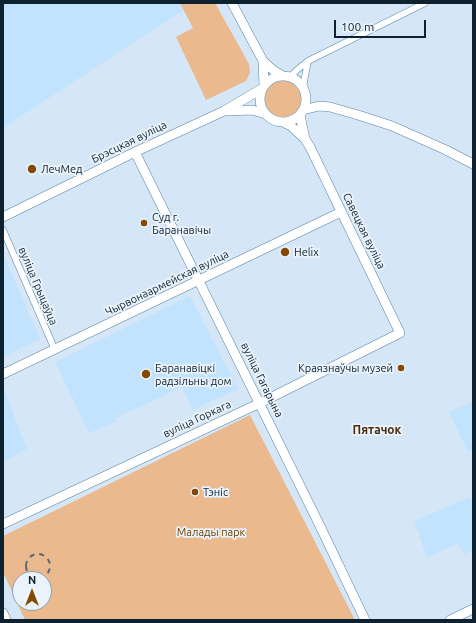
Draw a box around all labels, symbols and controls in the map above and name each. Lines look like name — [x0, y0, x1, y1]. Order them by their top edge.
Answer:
scale bar — [336, 12, 428, 38]
text: 100 m — [341, 20, 374, 33]
street label: Брэсцкая вуліца — [89, 118, 169, 166]
place label: ЛечМед — [41, 162, 83, 176]
marker: ЛечМед — [26, 163, 38, 175]
street label: Савецкая вуліца — [340, 191, 388, 271]
place label: Суд г. Баранавічы — [152, 210, 211, 236]
marker: Суд г. Баранавічы — [139, 218, 149, 228]
street label: вуліца Грыцаўца — [16, 245, 60, 327]
place label: Helix — [294, 245, 319, 259]
marker: Helix — [279, 246, 291, 258]
street label: Чырвонаармейская вуліца — [103, 247, 231, 319]
street label: вуліца Гагарына — [238, 340, 286, 420]
place label: Баранавіцкі радзільны дом — [155, 361, 232, 387]
place label: Краязнаўчы музей — [298, 361, 393, 375]
marker: Краязнаўчы музей — [396, 363, 406, 373]
marker: Баранавіцкі радзільны дом — [140, 368, 152, 380]
street label: вуліца Горкага — [161, 397, 233, 441]
district label: Пятачок — [353, 423, 401, 437]
place label: Тэніс — [203, 485, 228, 499]
marker: Тэніс — [190, 487, 200, 497]
park label: Малады парк — [177, 525, 245, 539]
north arrow — [12, 571, 52, 611]
text: N — [28, 574, 36, 586]

